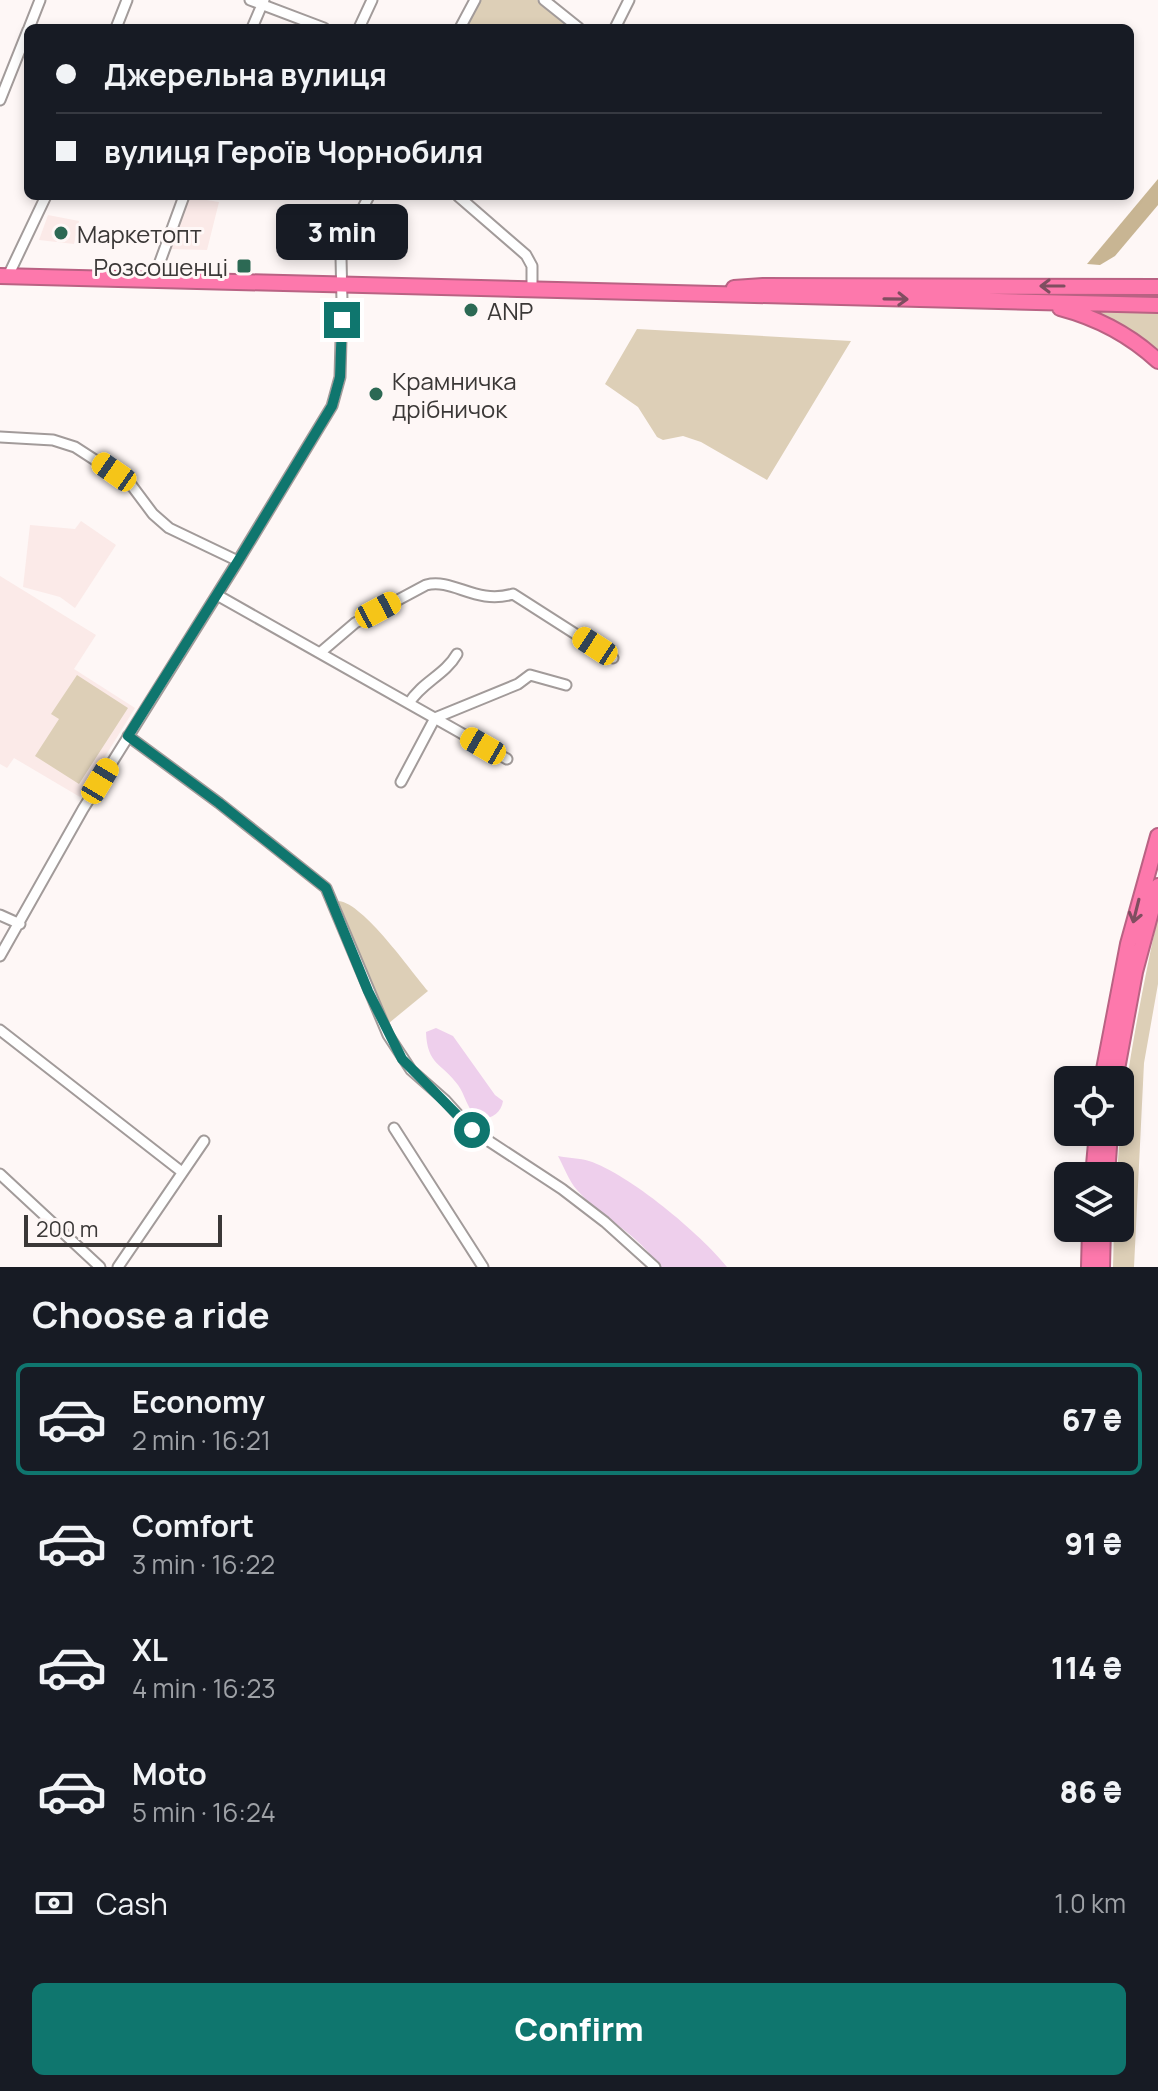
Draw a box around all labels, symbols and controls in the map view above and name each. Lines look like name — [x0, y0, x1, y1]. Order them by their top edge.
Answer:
text: Джерельна вулиця — [104, 54, 387, 95]
text: вулиця Героїв Чорнобиля — [104, 131, 483, 172]
callout: 3 min — [276, 204, 408, 260]
text: 3 min — [308, 214, 376, 250]
place label: Маркетопт — [77, 217, 202, 250]
marker: Маркетопт — [52, 224, 70, 242]
place label: Розсошенці — [93, 250, 228, 283]
marker: Розсошенці — [235, 257, 253, 275]
one-way arrow — [1039, 278, 1066, 294]
one-way arrow — [882, 292, 909, 307]
place label: ANP — [487, 294, 533, 327]
marker: ANP — [462, 301, 480, 319]
route end — [324, 302, 360, 338]
place label: Крамничка дрібничок — [392, 364, 517, 425]
marker: Крамничка дрібничок — [367, 385, 385, 403]
car — [87, 448, 141, 496]
car — [351, 588, 405, 632]
car — [568, 623, 622, 669]
car — [456, 724, 510, 768]
car — [77, 754, 123, 808]
one-way arrow — [1128, 898, 1143, 924]
map controls — [1054, 1066, 1134, 1242]
button: locate — [1054, 1066, 1134, 1146]
route start — [454, 1112, 490, 1148]
button: layers — [1054, 1162, 1134, 1242]
scale bar — [24, 1211, 222, 1247]
text: 200 m — [36, 1214, 98, 1244]
text: Choose a ride — [32, 1290, 270, 1339]
text: Economy — [132, 1381, 265, 1422]
icon: car — [36, 1383, 108, 1455]
text: 67 ₴ — [1062, 1399, 1122, 1440]
text: 2 min · 16:21 — [132, 1422, 271, 1458]
text: Comfort — [132, 1505, 254, 1546]
icon: car — [36, 1507, 108, 1579]
text: 91 ₴ — [1065, 1523, 1122, 1564]
text: 3 min · 16:22 — [132, 1546, 275, 1582]
text: XL — [132, 1629, 168, 1670]
icon: car — [36, 1631, 108, 1703]
text: 114 ₴ — [1051, 1647, 1122, 1688]
text: 4 min · 16:23 — [132, 1670, 276, 1706]
text: Moto — [132, 1753, 207, 1794]
icon: car — [36, 1755, 108, 1827]
text: 86 ₴ — [1059, 1771, 1122, 1812]
text: 5 min · 16:24 — [132, 1794, 276, 1830]
icon: cash — [32, 1881, 76, 1925]
text: Cash — [96, 1883, 168, 1924]
text: 1.0 km — [1054, 1885, 1126, 1921]
button: Confirm — [32, 1983, 1126, 2075]

